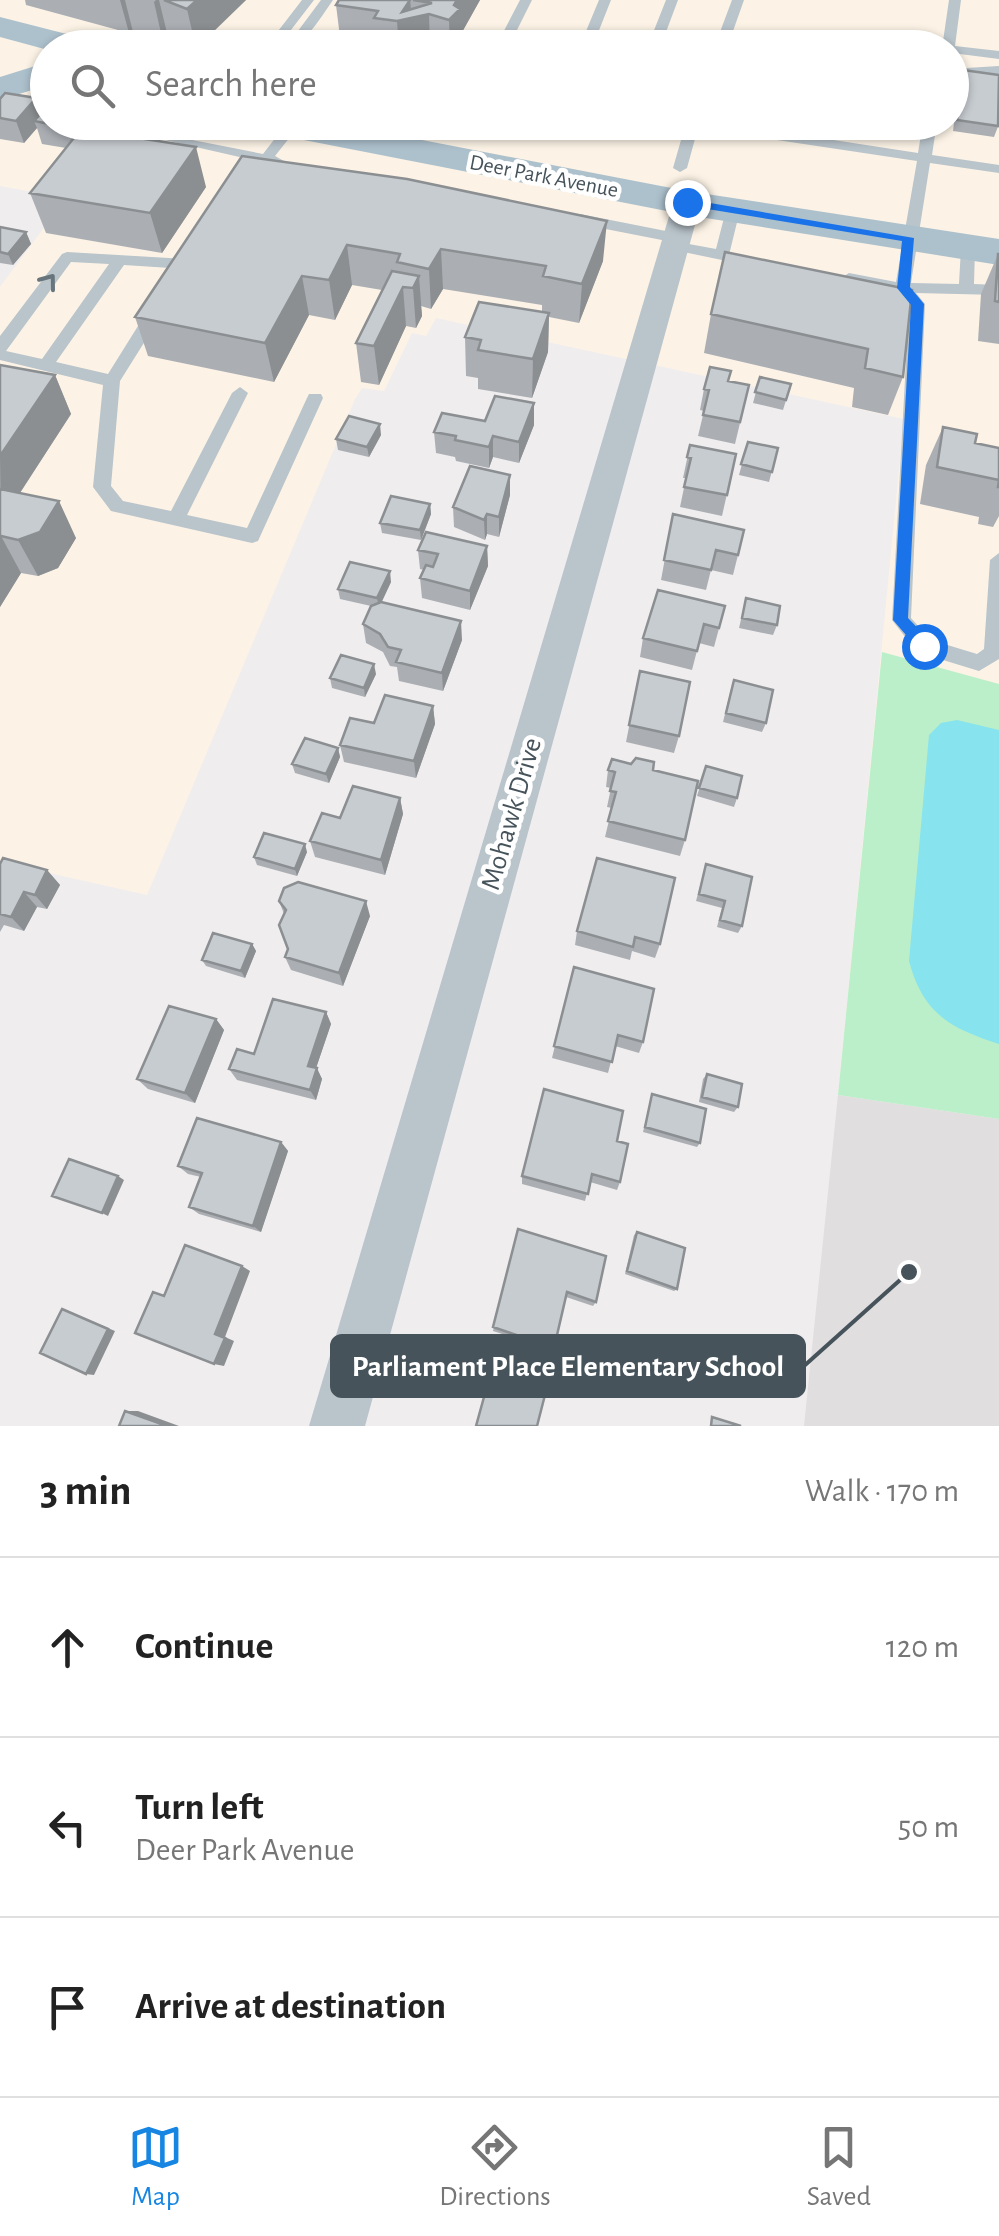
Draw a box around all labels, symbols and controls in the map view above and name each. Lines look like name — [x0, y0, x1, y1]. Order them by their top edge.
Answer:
search box — [30, 30, 969, 140]
icon: search — [65, 58, 120, 113]
text: Search here — [145, 66, 317, 104]
street label: Deer Park Avenue — [468, 151, 620, 201]
route end — [665, 180, 711, 226]
one-way arrow — [38, 274, 55, 292]
route start — [902, 624, 948, 670]
street label: Mohawk Drive — [477, 735, 547, 893]
callout: Parliament Place Elementary School — [332, 1336, 804, 1396]
text: Parliament Place Elementary School — [352, 1352, 784, 1382]
text: 3 min — [40, 1470, 132, 1512]
text: Walk · 170 m — [805, 1475, 959, 1507]
icon: ahead — [40, 1620, 95, 1675]
text: Continue — [135, 1628, 273, 1666]
text: 120 m — [886, 1631, 959, 1663]
text: Turn left — [135, 1789, 263, 1827]
icon: left — [40, 1800, 95, 1855]
text: 50 m — [898, 1811, 959, 1843]
text: Deer Park Avenue — [135, 1834, 355, 1866]
icon: arrive — [40, 1980, 95, 2035]
text: Arrive at destination — [135, 1988, 446, 2026]
tab: Map — [128, 2120, 183, 2214]
tab: Directions — [439, 2120, 551, 2214]
tab: Saved — [807, 2120, 871, 2214]

